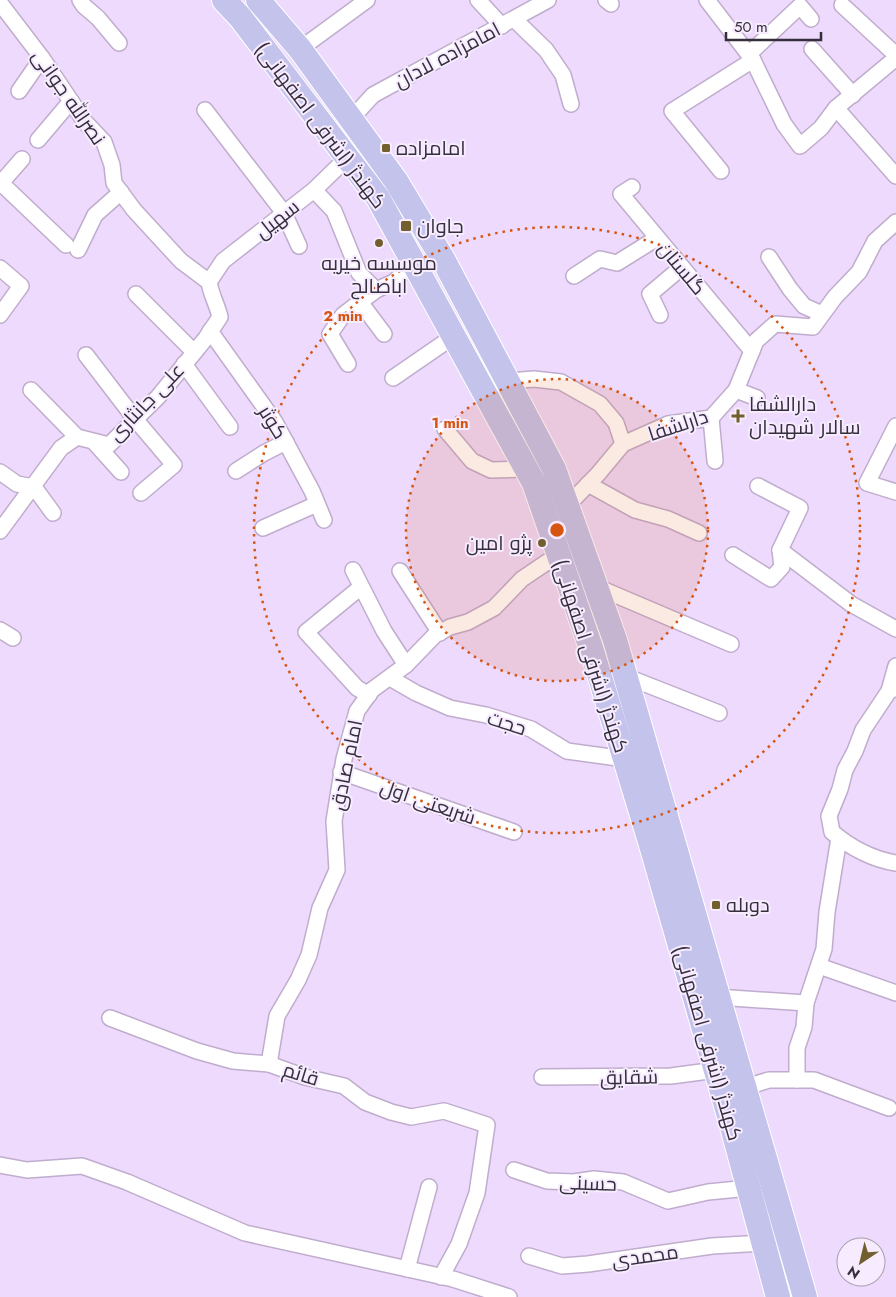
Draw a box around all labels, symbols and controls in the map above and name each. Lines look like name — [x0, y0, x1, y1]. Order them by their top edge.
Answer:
scale bar — [726, 10, 821, 42]
street label: امامزاده لادان — [389, 15, 506, 96]
text: 50 m — [734, 16, 768, 38]
street label: کهندژ (اشرفی اصفهانی) — [248, 36, 393, 215]
street label: نصرالله جوانی — [25, 43, 112, 151]
place label: امامزاده — [396, 134, 466, 163]
marker: امامزاده — [380, 142, 392, 154]
street label: سهیل — [249, 193, 306, 246]
place label: جاوان — [417, 212, 464, 241]
marker: جاوان — [399, 219, 413, 233]
street label: گلستان — [651, 235, 713, 301]
marker: موسسه خیریه اباصالح — [373, 237, 385, 249]
place label: موسسه خیریه اباصالح — [321, 249, 437, 301]
text: 2 min — [323, 305, 363, 327]
street label: علی جانثاری — [102, 357, 191, 448]
place label: دارالشفا سالار شهیدان — [749, 390, 861, 442]
street label: کوثر — [250, 399, 294, 445]
street label: دارلشفا — [644, 402, 712, 449]
marker: دارالشفا سالار شهیدان — [731, 409, 745, 423]
text: 1 min — [431, 412, 469, 434]
centre of rings — [548, 521, 566, 539]
place label: پژو امین — [466, 529, 533, 558]
marker: پژو امین — [536, 537, 548, 549]
street label: کهندژ (اشرفی اصفهانی) — [546, 556, 636, 757]
street label: حجت — [484, 704, 530, 743]
street label: امام صادق — [323, 717, 370, 813]
street label: شریعتی اول — [376, 773, 480, 832]
place label: دوبله — [726, 891, 770, 920]
marker: دوبله — [710, 899, 722, 911]
street label: کهندژ (اشرفی اصفهانی) — [666, 942, 749, 1144]
street label: قائم — [279, 1055, 323, 1094]
street label: شقایق — [600, 1062, 658, 1093]
street label: حسینی — [559, 1168, 617, 1199]
street label: محمدی — [610, 1237, 680, 1276]
north arrow — [836, 1237, 886, 1287]
text: N — [843, 1261, 864, 1284]

